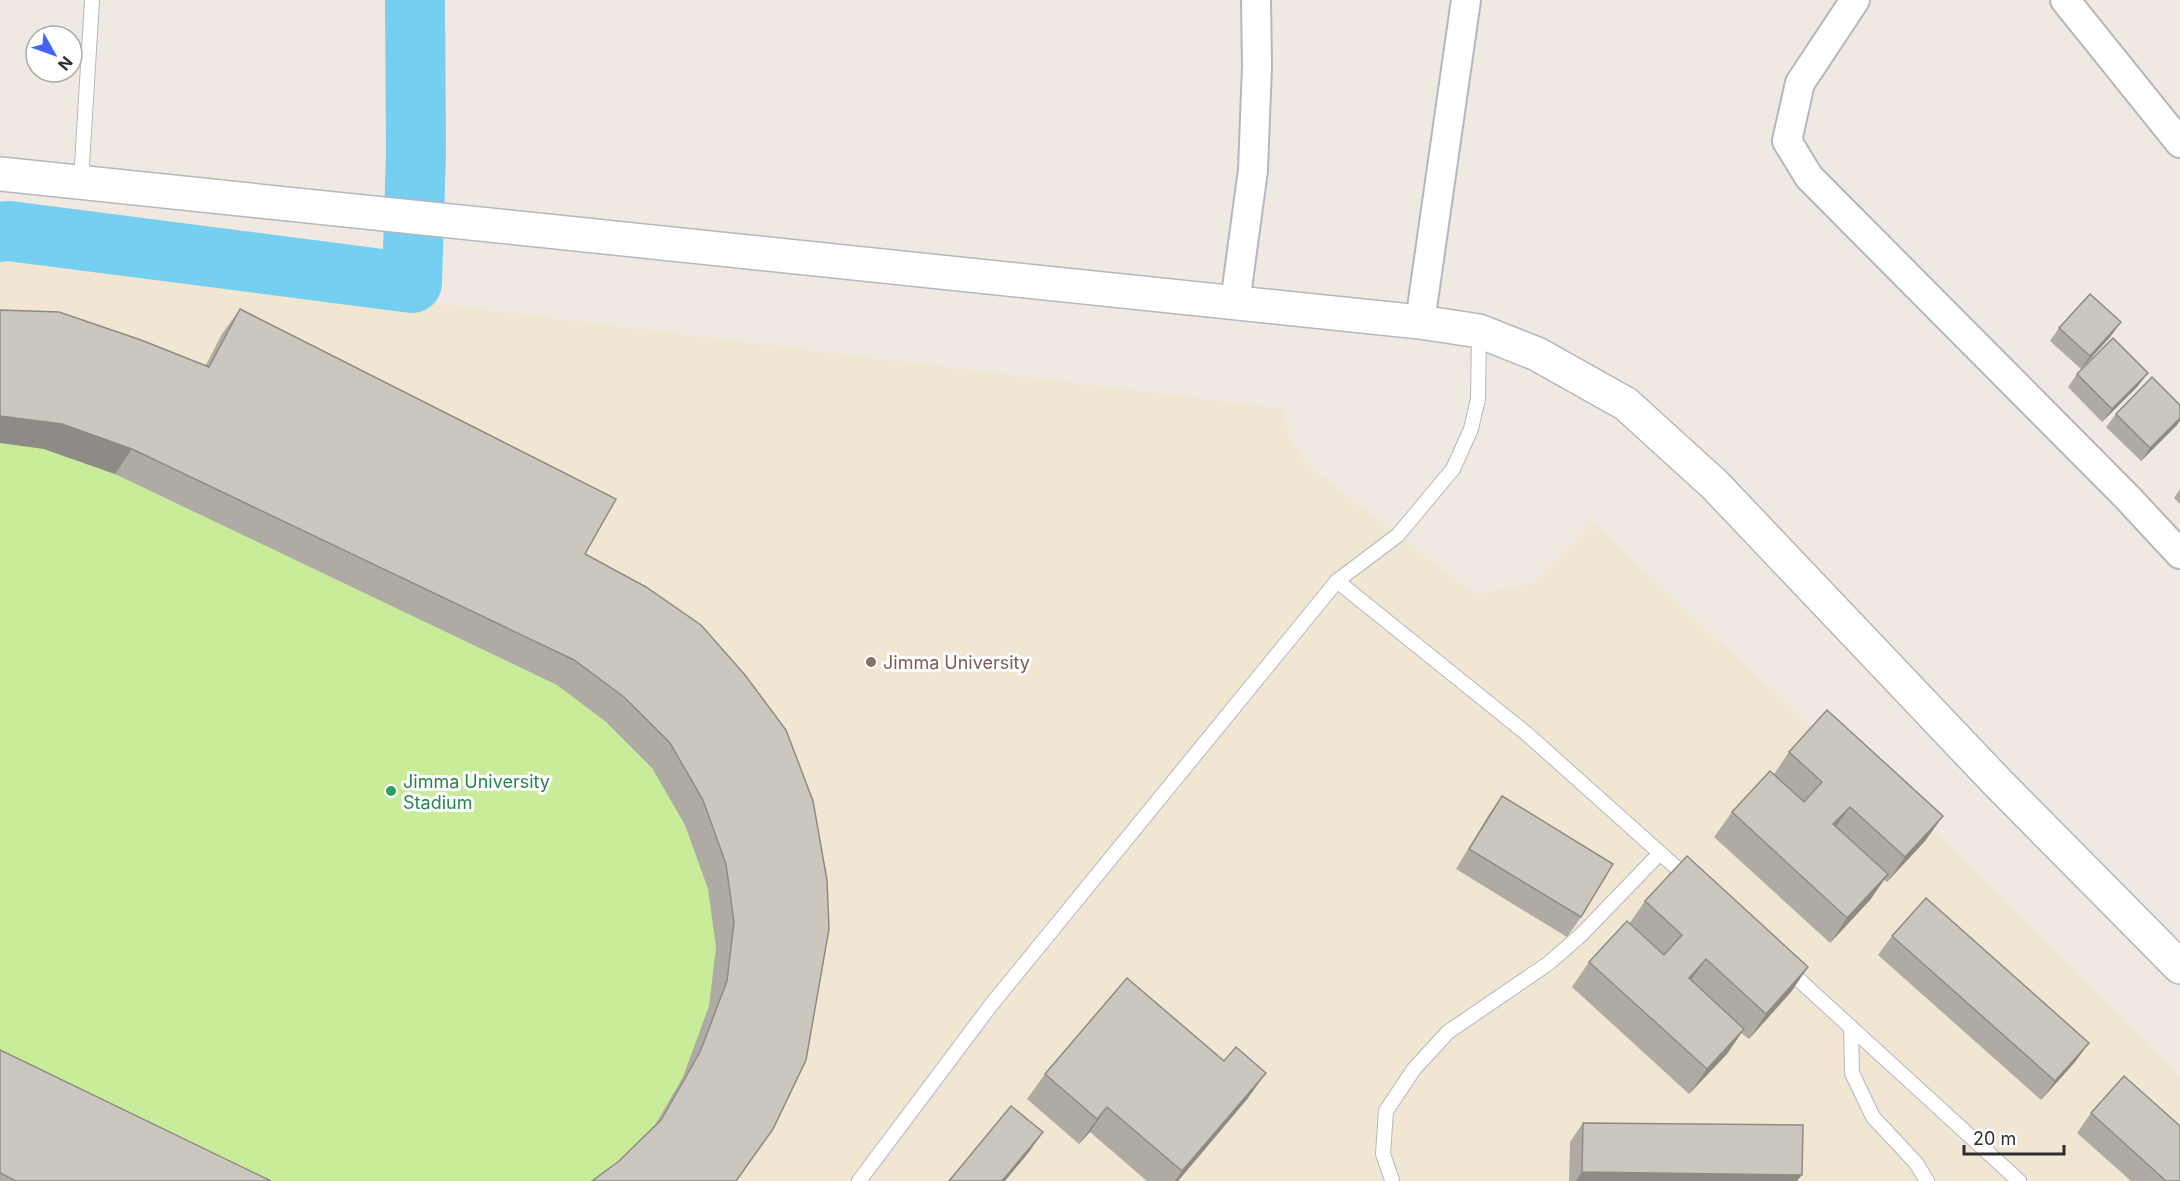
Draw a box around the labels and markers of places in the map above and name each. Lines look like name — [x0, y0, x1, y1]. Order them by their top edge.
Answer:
place label: Jimma University — [883, 652, 1030, 673]
marker: Jimma University — [864, 655, 878, 669]
place label: Jimma University Stadium — [403, 771, 550, 813]
marker: Jimma University Stadium — [384, 784, 398, 798]

